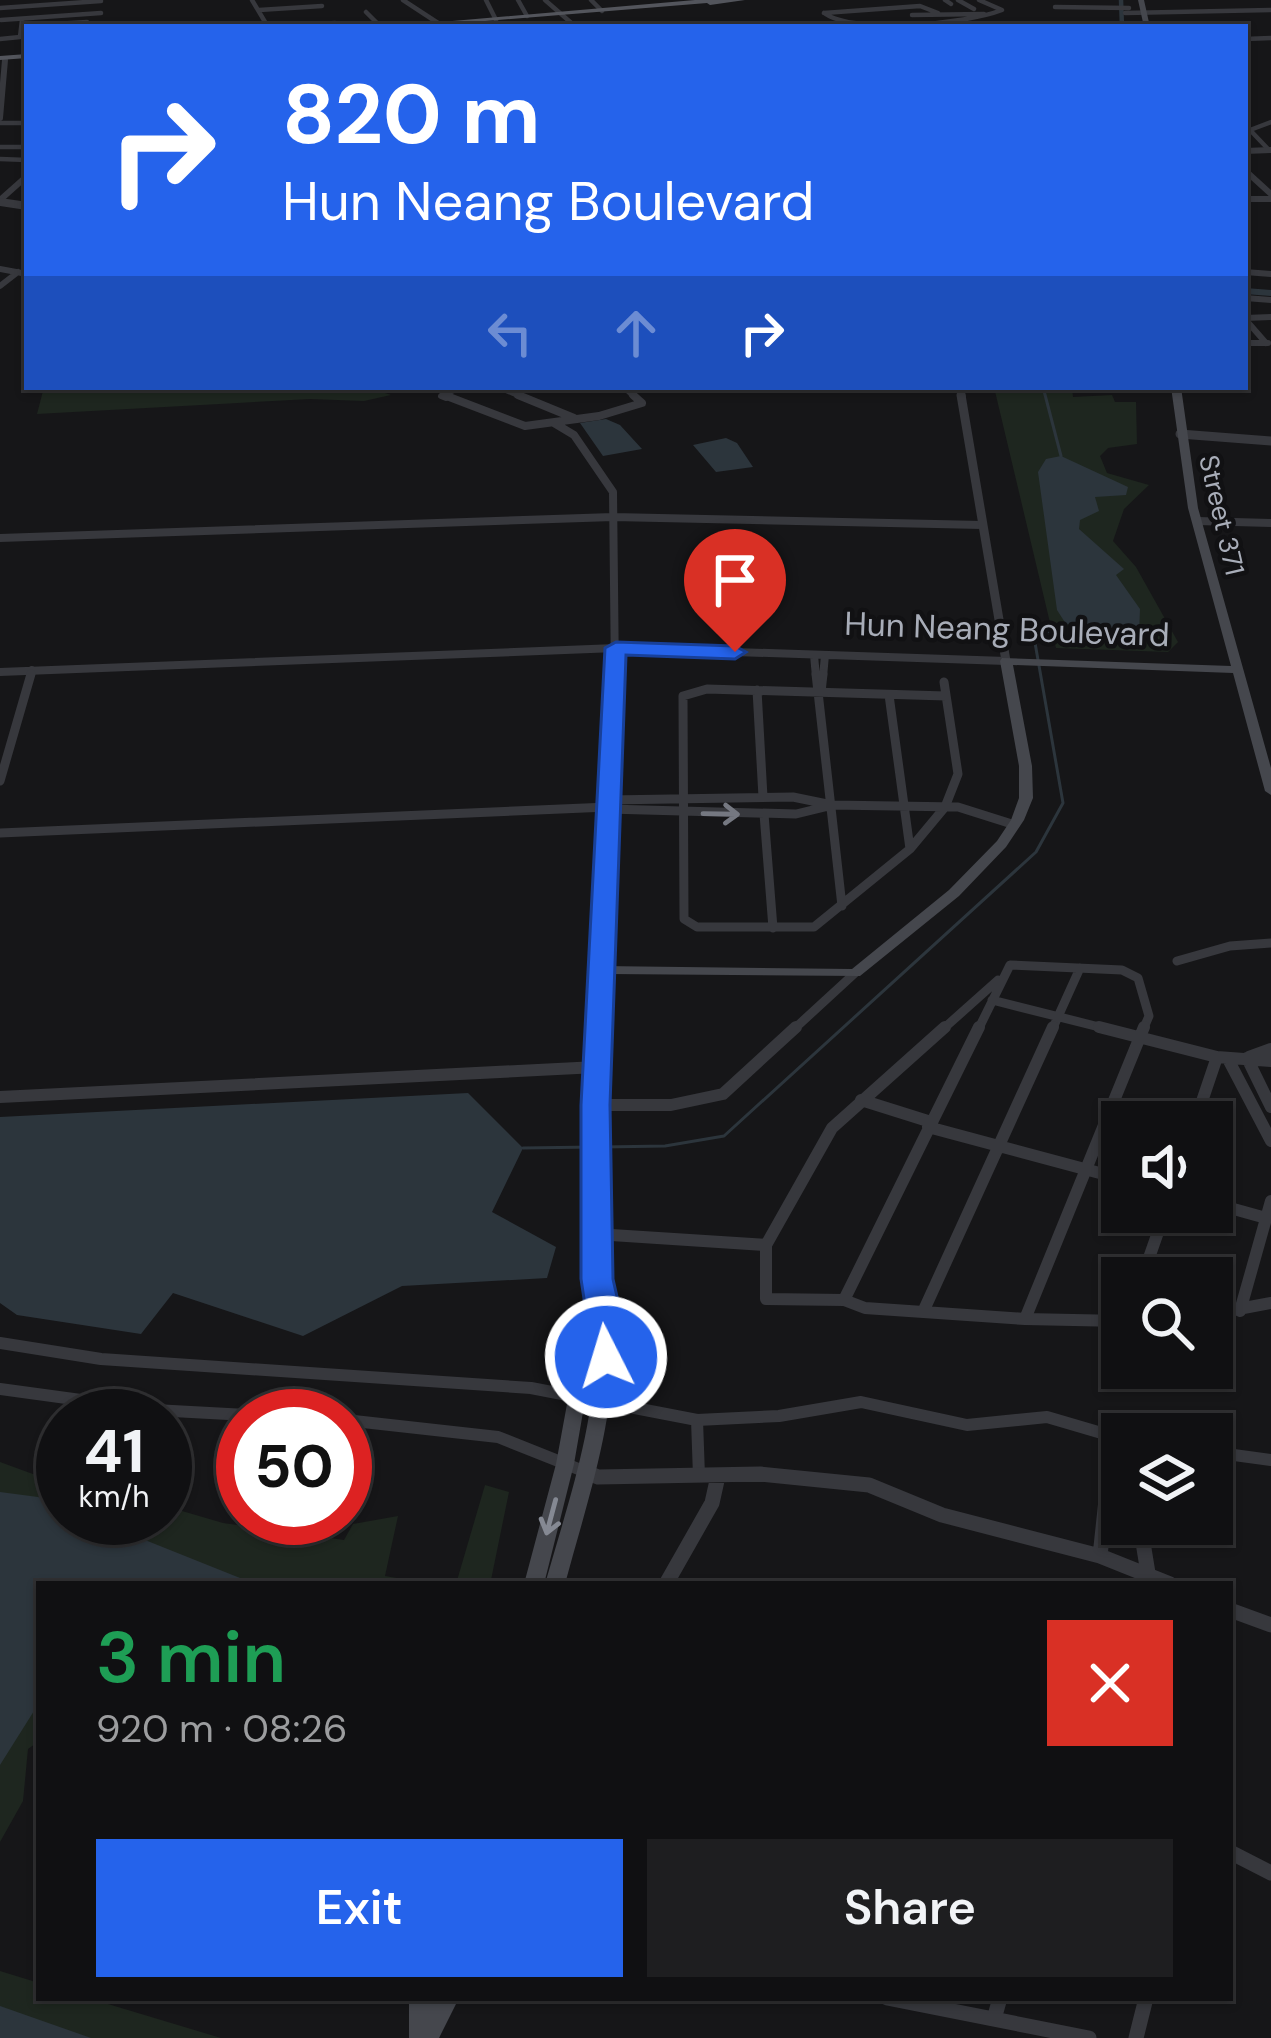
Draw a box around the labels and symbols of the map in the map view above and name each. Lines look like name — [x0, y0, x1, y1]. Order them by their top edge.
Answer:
street label: Street 371 — [1191, 452, 1253, 578]
pin — [684, 529, 786, 652]
street label: Hun Neang Boulevard — [844, 602, 1170, 656]
one-way arrow — [701, 802, 740, 825]
position arrow — [543, 1294, 669, 1420]
speed limit sign: 50 — [216, 1389, 372, 1545]
one-way arrow — [539, 1497, 561, 1535]

